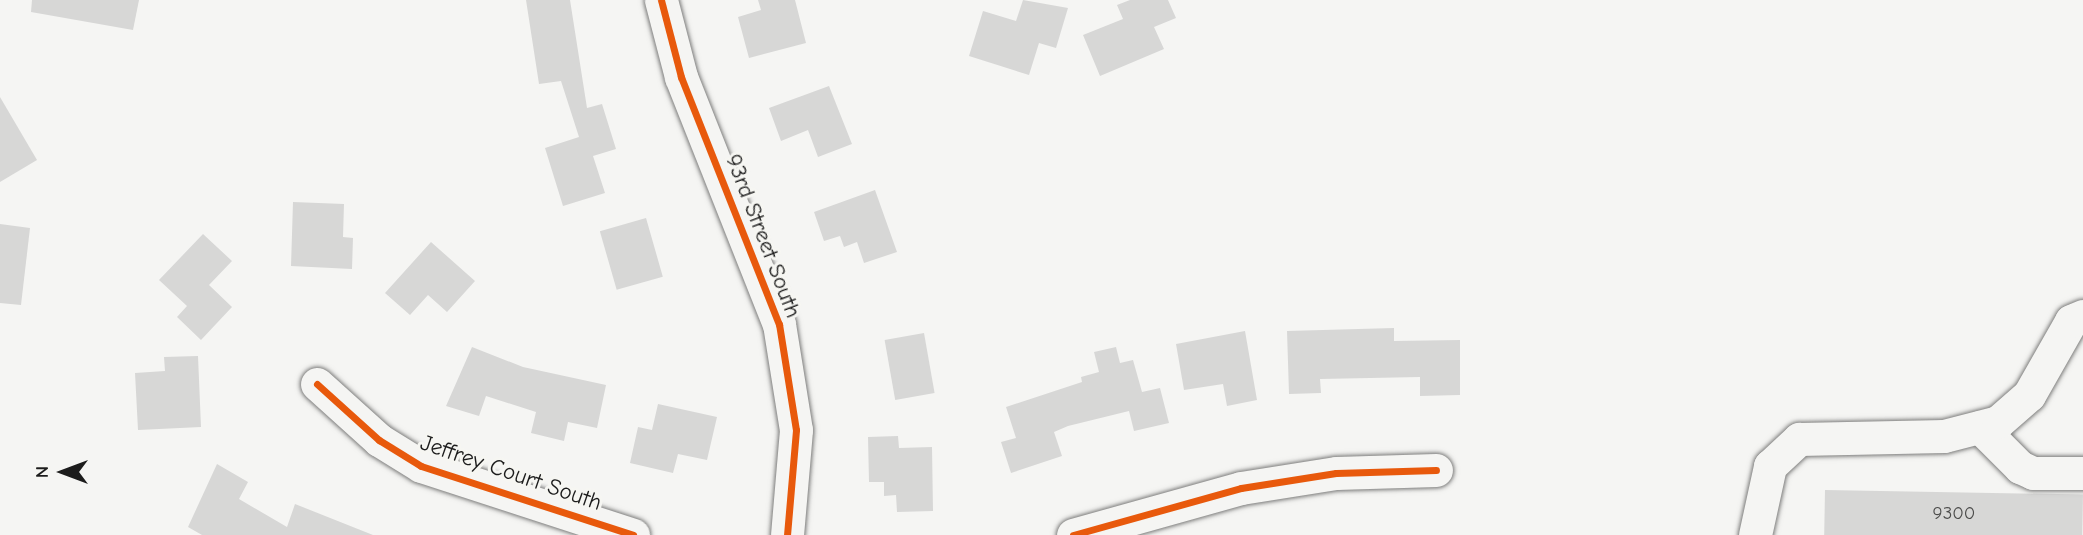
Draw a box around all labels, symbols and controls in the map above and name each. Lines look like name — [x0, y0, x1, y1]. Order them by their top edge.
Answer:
street label: 93rd Street South — [719, 150, 807, 322]
street label: Jeffrey Court South — [417, 429, 605, 517]
north arrow — [28, 437, 98, 507]
text: N — [31, 466, 53, 478]
house number: 9300 — [1933, 503, 1975, 525]

